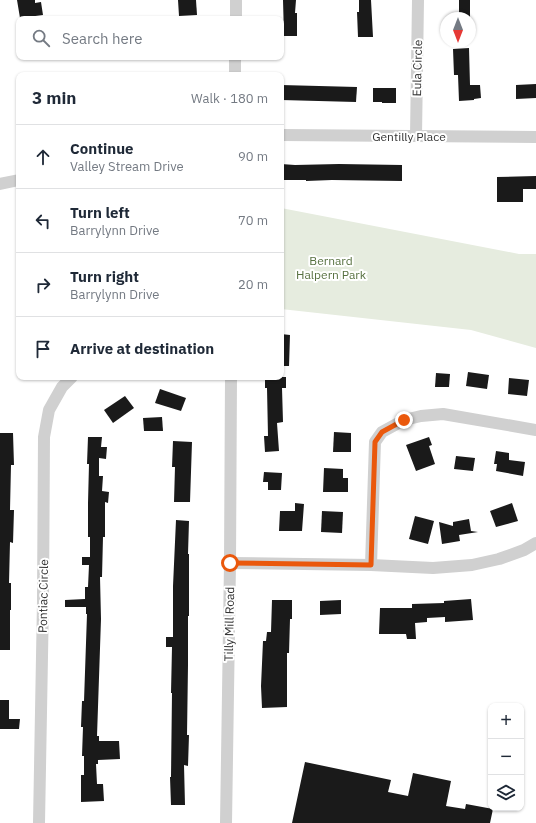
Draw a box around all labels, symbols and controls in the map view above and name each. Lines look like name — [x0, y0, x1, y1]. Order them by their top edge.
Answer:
north arrow — [440, 12, 476, 48]
search box — [16, 16, 284, 60]
icon: search — [30, 27, 52, 49]
text: Search here — [62, 29, 142, 48]
street label: Eula Circle — [409, 39, 425, 97]
text: 3 min — [32, 87, 76, 109]
text: Walk · 180 m — [191, 90, 268, 107]
street label: Gentilly Place — [372, 129, 446, 144]
text: Continue — [70, 139, 134, 158]
icon: ahead — [32, 146, 54, 168]
text: 90 m — [238, 148, 268, 165]
text: Valley Stream Drive — [70, 158, 184, 175]
text: Turn left — [70, 203, 130, 222]
icon: left — [32, 210, 54, 232]
text: 70 m — [238, 212, 268, 229]
text: Barrylynn Drive — [70, 222, 160, 239]
park label: Bernard Halpern Park — [296, 253, 367, 282]
text: Turn right — [70, 267, 139, 286]
icon: right — [32, 274, 54, 296]
text: 20 m — [238, 276, 268, 293]
text: Barrylynn Drive — [70, 286, 160, 303]
icon: arrive — [32, 338, 54, 360]
text: Arrive at destination — [70, 339, 214, 358]
route end — [395, 411, 413, 429]
route start — [221, 554, 239, 572]
street label: Pontiac Circle — [35, 559, 51, 633]
street label: Tilly Mill Road — [221, 587, 237, 661]
map controls — [488, 703, 524, 811]
button: + — [488, 703, 524, 739]
button: − — [488, 739, 524, 775]
button: layers — [488, 775, 524, 811]

